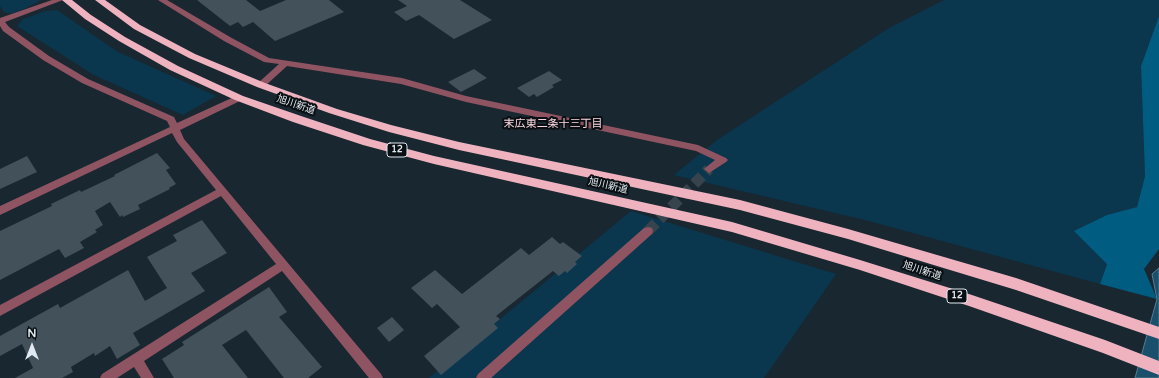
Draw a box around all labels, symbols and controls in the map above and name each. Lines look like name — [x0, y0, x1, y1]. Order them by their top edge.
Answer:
street label: 旭川新道 — [275, 93, 317, 117]
district label: 末広東二条十三丁目 — [504, 117, 602, 131]
road number: 12 — [387, 143, 407, 157]
street label: 旭川新道 — [587, 176, 629, 196]
street label: 旭川新道 — [901, 259, 943, 283]
road number: 12 — [947, 289, 967, 303]
north arrow — [12, 326, 52, 366]
text: N — [28, 327, 36, 340]

